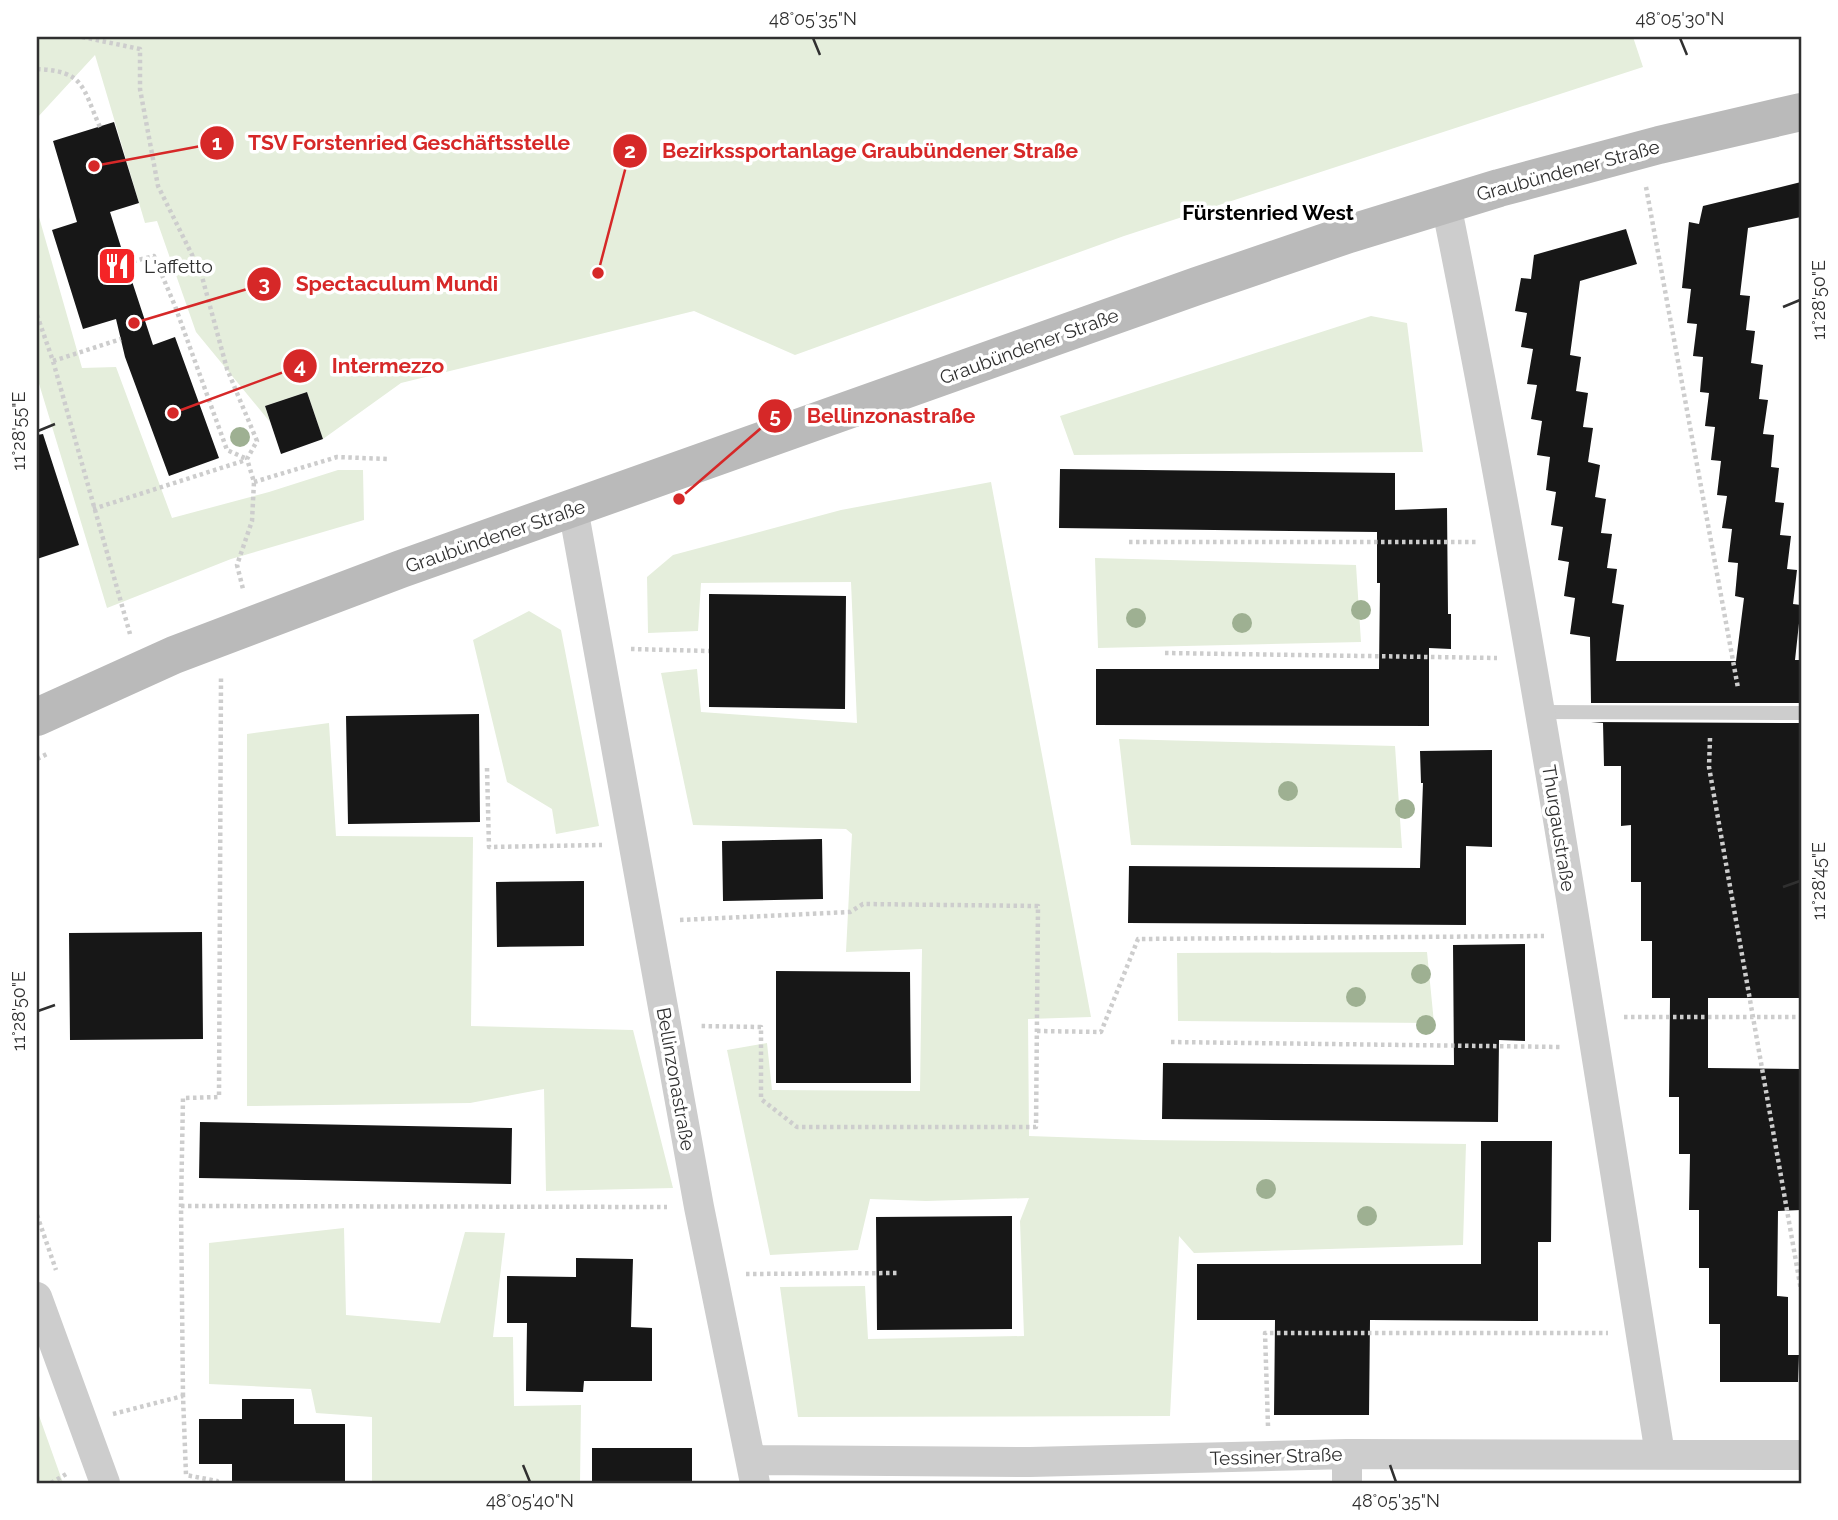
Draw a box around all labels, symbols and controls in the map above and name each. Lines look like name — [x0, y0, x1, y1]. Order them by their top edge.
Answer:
text: 48°05'35"N — [769, 8, 857, 29]
text: 48°05'30"N — [1636, 8, 1724, 29]
callout: TSV Forstenried Geschäftsstelle — [199, 122, 585, 164]
text: 1 — [212, 130, 222, 155]
text: TSV Forstenried Geschäftsstelle — [248, 130, 570, 155]
callout: Bezirkssportanlage Graubündener Straße — [612, 130, 1092, 172]
street label: Graubündener Straße — [1474, 135, 1662, 205]
text: 2 — [624, 138, 636, 163]
text: Bezirkssportanlage Graubündener Straße — [662, 138, 1078, 163]
district label: Fürstenried West — [1182, 200, 1354, 225]
restaurant icon: L'affetto — [96, 245, 138, 287]
place label: L'affetto — [144, 255, 213, 277]
text: 11°28'50"E — [1808, 260, 1829, 340]
callout: Spectaculum Mundi — [247, 263, 512, 305]
text: 3 — [258, 271, 270, 296]
text: Spectaculum Mundi — [296, 271, 498, 296]
street label: Graubündener Straße — [937, 303, 1121, 389]
callout: Intermezzo — [283, 345, 458, 387]
text: 4 — [294, 353, 306, 378]
text: Intermezzo — [332, 353, 445, 378]
text: 11°28'55"E — [8, 392, 29, 470]
callout: Bellinzonastraße — [757, 395, 989, 437]
text: 5 — [769, 403, 781, 428]
text: Bellinzonastraße — [807, 403, 976, 428]
street label: Graubündener Straße — [402, 495, 588, 577]
street label: Thurgaustraße — [1538, 763, 1580, 893]
text: 11°28'45"E — [1808, 842, 1829, 920]
text: 11°28'50"E — [8, 971, 29, 1051]
street label: Bellinzonastraße — [653, 1005, 699, 1153]
street label: Tessiner Straße — [1209, 1443, 1343, 1469]
text: 48°05'40"N — [486, 1490, 574, 1511]
text: 48°05'35"N — [1352, 1490, 1440, 1511]

